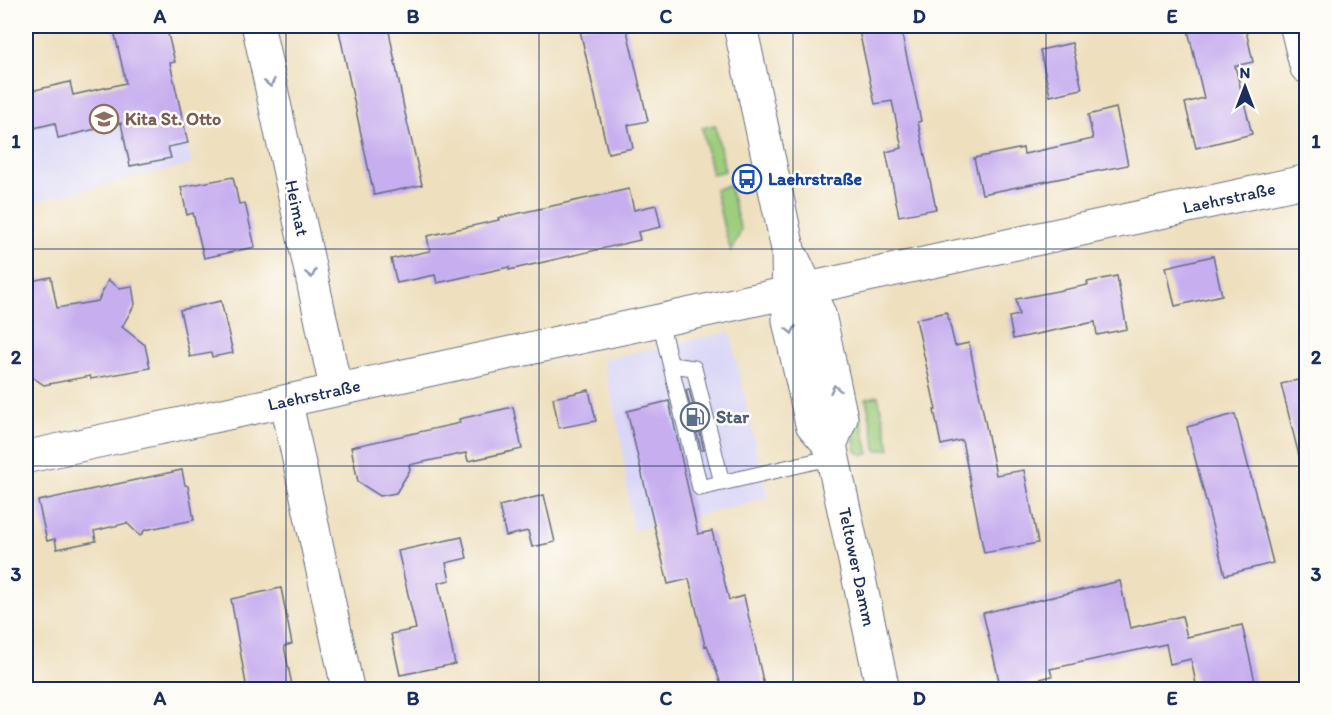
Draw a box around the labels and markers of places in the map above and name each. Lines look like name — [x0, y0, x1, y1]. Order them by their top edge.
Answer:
school or university icon: Kita St. Otto — [88, 103, 120, 135]
place label: Kita St. Otto — [125, 108, 221, 130]
bus stop icon: Laehrstraße — [731, 163, 763, 195]
place label: Laehrstraße — [768, 168, 863, 190]
fuel station icon: Star — [679, 401, 711, 433]
place label: Star — [716, 406, 750, 428]

